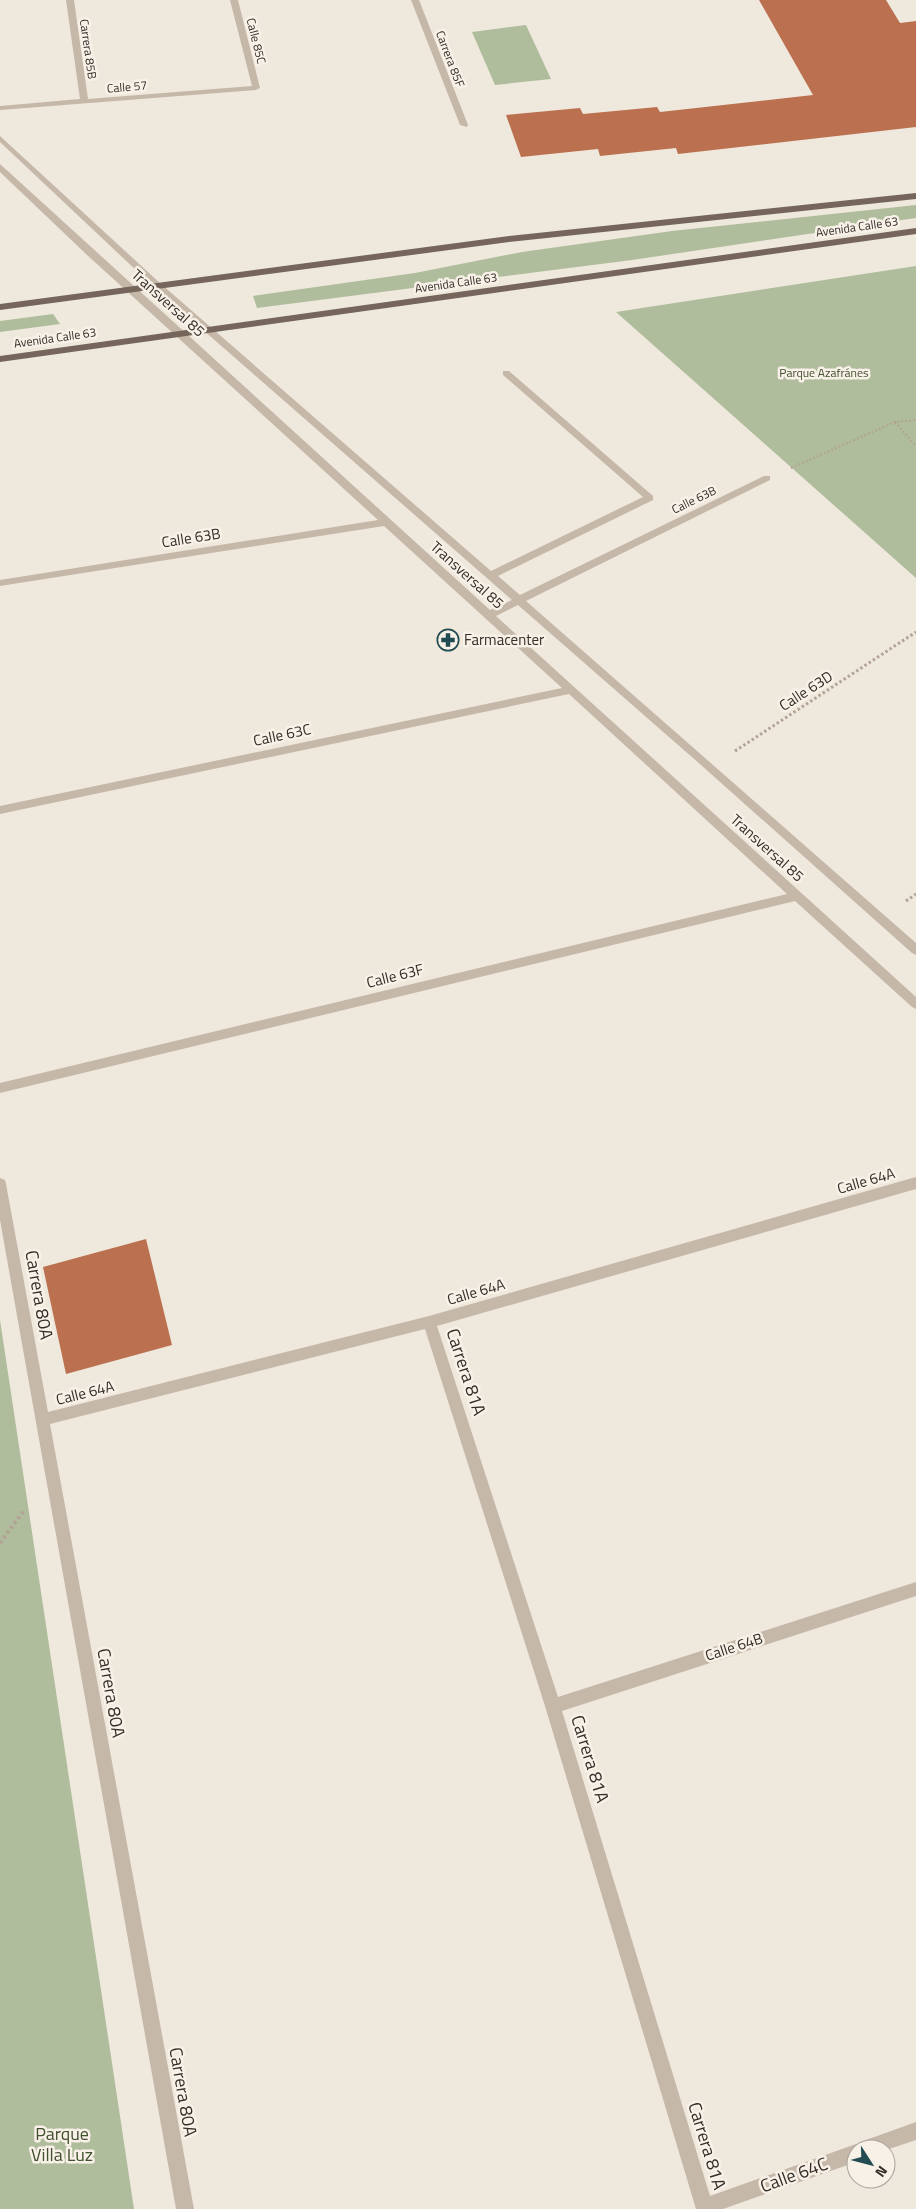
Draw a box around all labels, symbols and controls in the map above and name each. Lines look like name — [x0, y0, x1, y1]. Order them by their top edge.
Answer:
street label: Calle 85C — [242, 16, 271, 66]
street label: Carrera 85B — [75, 18, 102, 80]
street label: Carrera 85F — [431, 28, 470, 90]
street label: Calle 57 — [106, 75, 148, 98]
street label: Avenida Calle 63 — [815, 211, 899, 242]
street label: Transversal 85 — [126, 263, 210, 342]
street label: Avenida Calle 63 — [414, 267, 498, 298]
street label: Avenida Calle 63 — [13, 322, 97, 353]
park label: Parque Azafránes — [779, 363, 869, 382]
street label: Calle 63B — [668, 481, 719, 519]
street label: Calle 63B — [160, 521, 222, 554]
street label: Transversal 85 — [425, 535, 509, 614]
pharmacy icon: Farmacenter — [436, 628, 460, 652]
place label: Farmacenter — [464, 628, 544, 651]
street label: Calle 63D — [774, 665, 837, 717]
street label: Calle 63C — [251, 717, 313, 752]
street label: Transversal 85 — [725, 808, 809, 887]
street label: Calle 63F — [364, 957, 426, 994]
street label: Calle 64A — [834, 1161, 898, 1200]
street label: Carrera 80A — [18, 1248, 61, 1342]
street label: Calle 64A — [444, 1272, 508, 1311]
street label: Carrera 81A — [440, 1325, 493, 1419]
street label: Calle 64A — [53, 1374, 116, 1411]
street label: Calle 64B — [702, 1626, 766, 1667]
street label: Carrera 80A — [90, 1646, 133, 1740]
street label: Carrera 81A — [564, 1712, 617, 1806]
street label: Carrera 80A — [162, 2045, 205, 2139]
street label: Carrera 81A — [681, 2099, 734, 2193]
park label: Parque Villa Luz — [31, 2120, 93, 2168]
north arrow — [846, 2139, 896, 2189]
street label: Calle 64C — [756, 2150, 832, 2199]
text: N — [871, 2162, 893, 2182]

